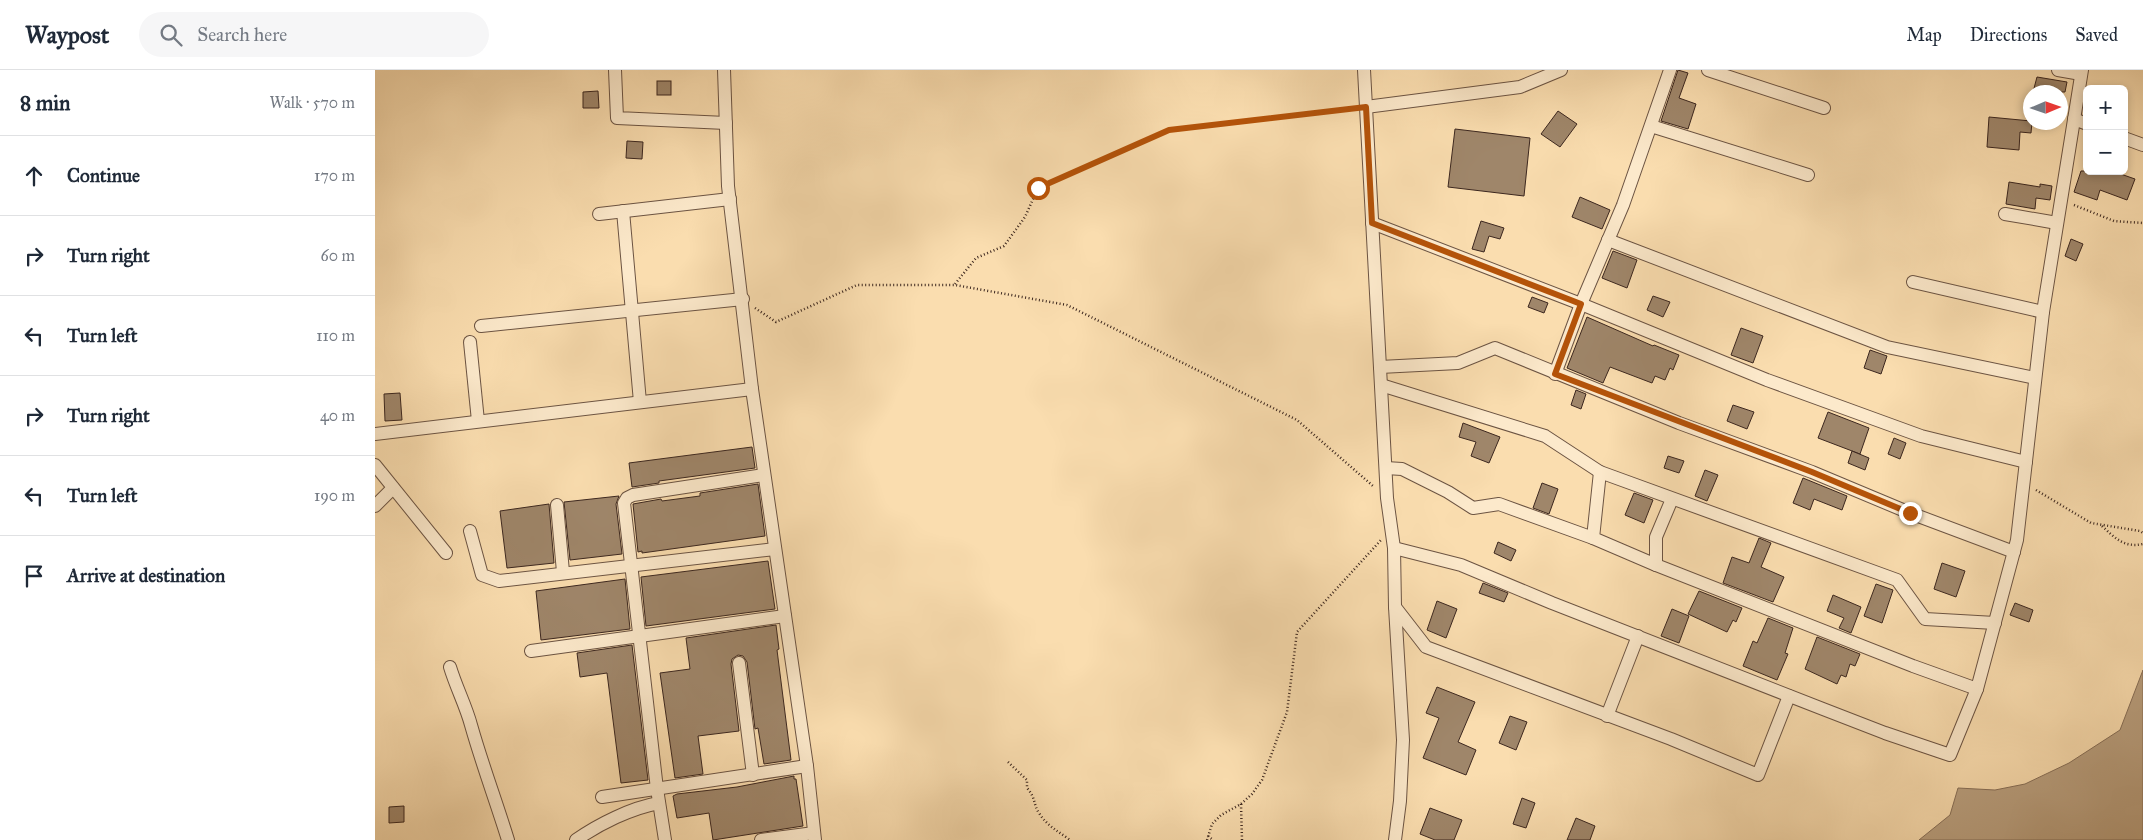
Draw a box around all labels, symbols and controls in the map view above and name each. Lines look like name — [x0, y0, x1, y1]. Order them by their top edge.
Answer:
search box — [139, 12, 489, 57]
text: Waypost — [25, 20, 109, 50]
icon: search — [157, 21, 185, 49]
text: Search here — [197, 23, 287, 46]
text: Map — [1906, 24, 1942, 46]
text: Directions — [1970, 24, 2047, 46]
text: Saved — [2075, 24, 2118, 46]
north arrow — [2023, 85, 2068, 130]
map controls — [2083, 85, 2128, 175]
button: + — [2083, 85, 2128, 130]
text: 8 min — [20, 90, 70, 116]
text: Walk · 570 m — [270, 93, 355, 112]
button: − — [2083, 130, 2128, 175]
icon: ahead — [20, 162, 48, 190]
text: Continue — [67, 164, 140, 187]
text: 170 m — [314, 166, 355, 185]
route start — [1027, 177, 1050, 200]
icon: right — [20, 242, 48, 270]
text: Turn right — [67, 244, 150, 267]
text: 60 m — [321, 246, 355, 265]
icon: left — [20, 322, 48, 350]
text: Turn left — [67, 324, 137, 347]
text: 110 m — [316, 326, 355, 345]
icon: right — [20, 402, 48, 430]
text: Turn right — [67, 404, 150, 427]
text: 40 m — [320, 406, 355, 425]
icon: left — [20, 482, 48, 510]
text: Turn left — [67, 484, 137, 507]
text: 190 m — [314, 486, 355, 505]
route end — [1899, 502, 1922, 525]
icon: arrive — [20, 562, 48, 590]
text: Arrive at destination — [67, 564, 225, 587]

